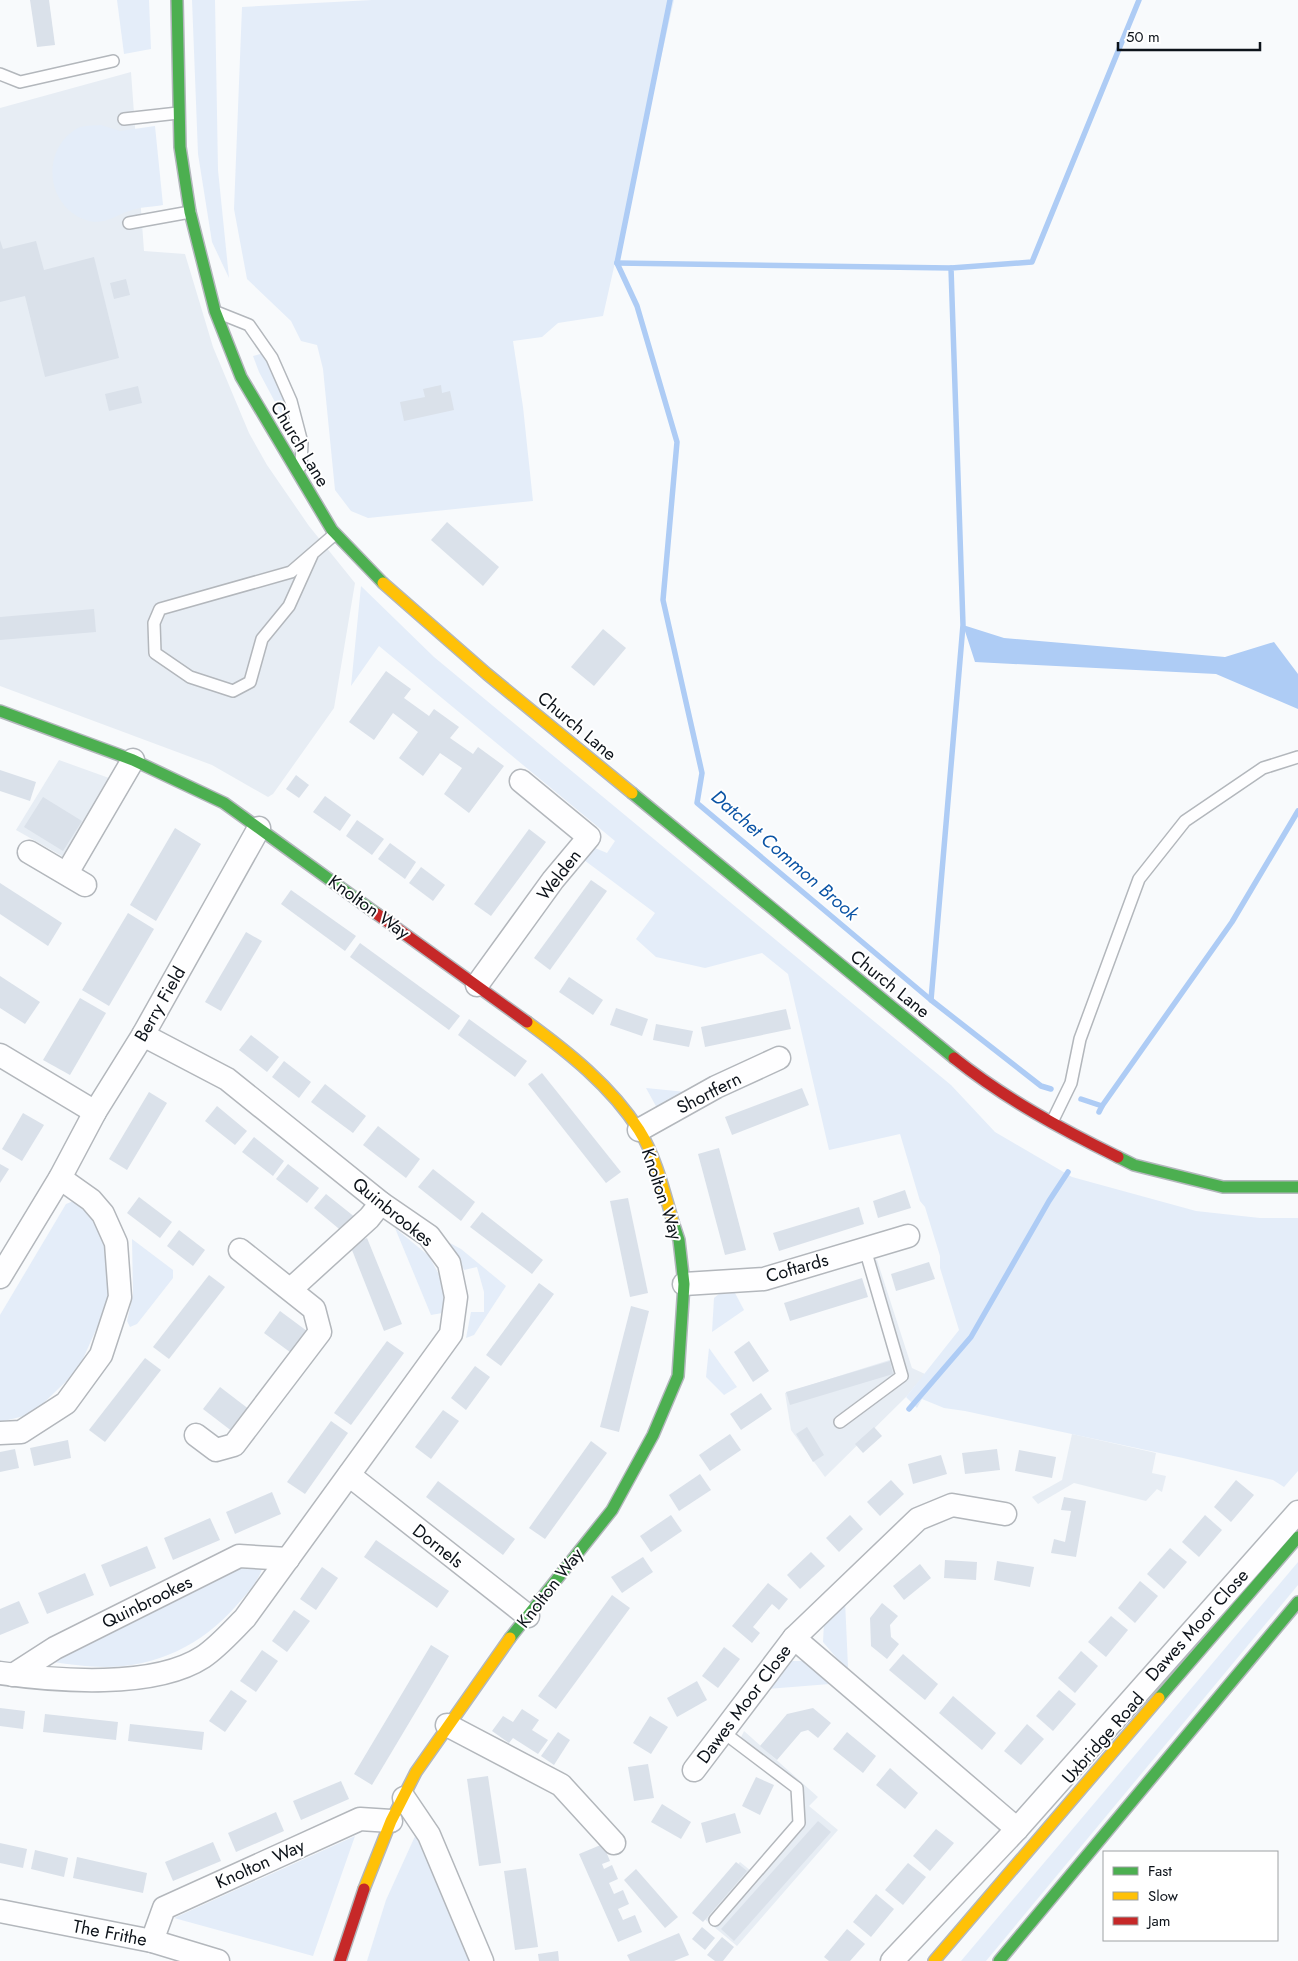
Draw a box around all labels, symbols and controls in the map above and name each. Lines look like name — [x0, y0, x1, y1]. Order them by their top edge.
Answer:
scale bar — [1118, 20, 1260, 52]
text: 50 m — [1126, 26, 1160, 48]
street label: Church Lane — [264, 396, 336, 492]
street label: Church Lane — [532, 685, 622, 767]
water label: Datchet Common Brook — [706, 783, 865, 927]
street label: Welden — [531, 844, 587, 906]
street label: Knolton Way — [323, 869, 415, 946]
street label: Church Lane — [844, 944, 936, 1024]
street label: Berry Field — [128, 962, 192, 1046]
street label: Shortfern — [672, 1066, 746, 1120]
street label: Knolton Way — [635, 1145, 689, 1243]
street label: Quinbrookes — [347, 1171, 439, 1253]
street label: Coftards — [763, 1247, 831, 1289]
street label: Dornels — [407, 1518, 469, 1574]
street label: Knolton Way — [510, 1542, 590, 1633]
street label: Dawes Moor Close — [1139, 1563, 1255, 1687]
street label: Quinbrookes — [97, 1569, 197, 1635]
street label: Dawes Moor Close — [690, 1639, 798, 1769]
street label: Uxbridge Road — [1056, 1686, 1150, 1790]
street label: Knolton Way — [211, 1833, 309, 1895]
legend — [1103, 1851, 1278, 1941]
text: Fast — [1148, 1860, 1172, 1882]
text: Slow — [1148, 1885, 1179, 1907]
text: Jam — [1146, 1910, 1171, 1932]
street label: The Frithe — [71, 1913, 149, 1953]

